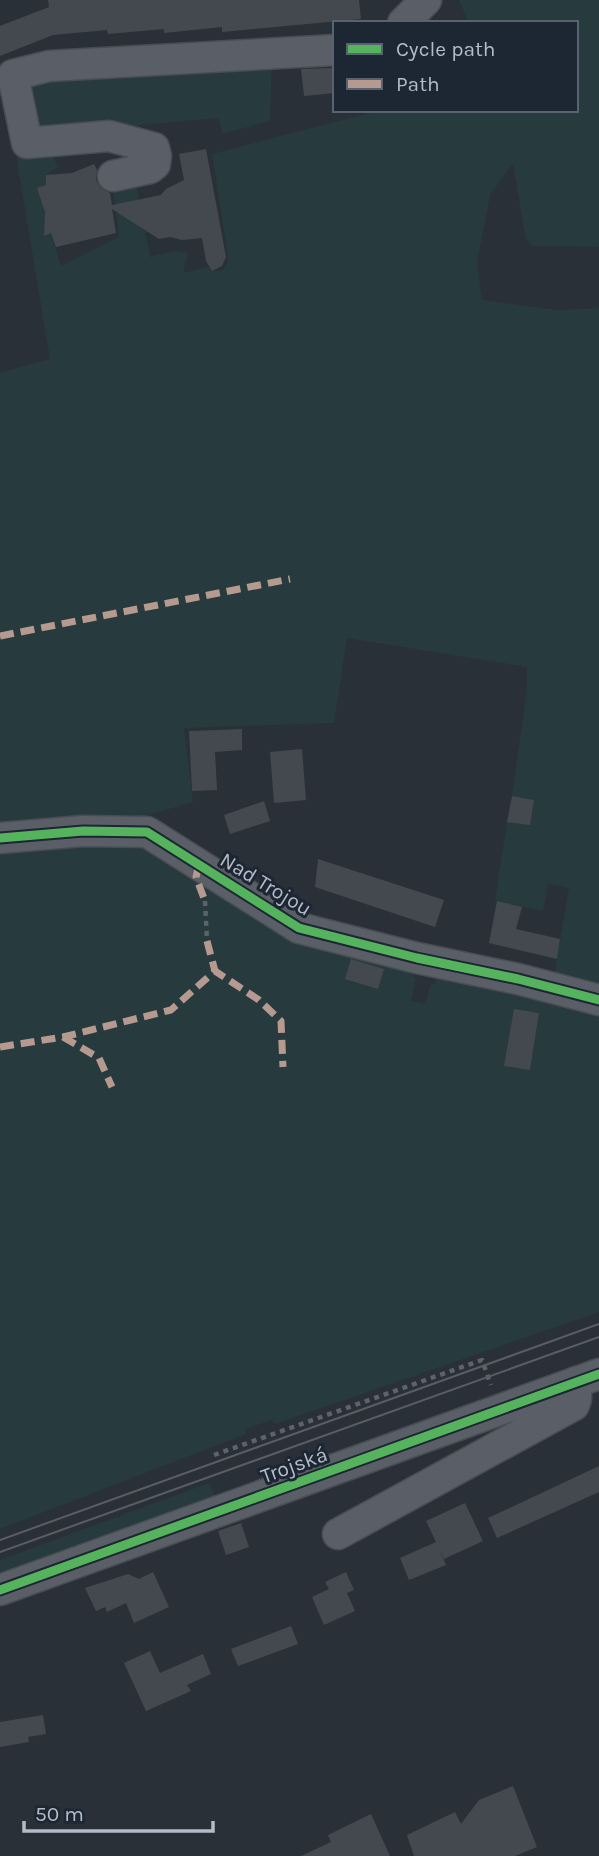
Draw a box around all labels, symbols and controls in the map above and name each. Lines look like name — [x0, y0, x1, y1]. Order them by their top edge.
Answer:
legend — [333, 21, 578, 112]
text: Cycle path — [396, 37, 496, 61]
text: Path — [396, 72, 440, 96]
street label: Nad Trojou — [216, 847, 316, 921]
street label: Trojská — [257, 1442, 331, 1488]
scale bar — [24, 1790, 214, 1834]
text: 50 m — [35, 1802, 84, 1826]

